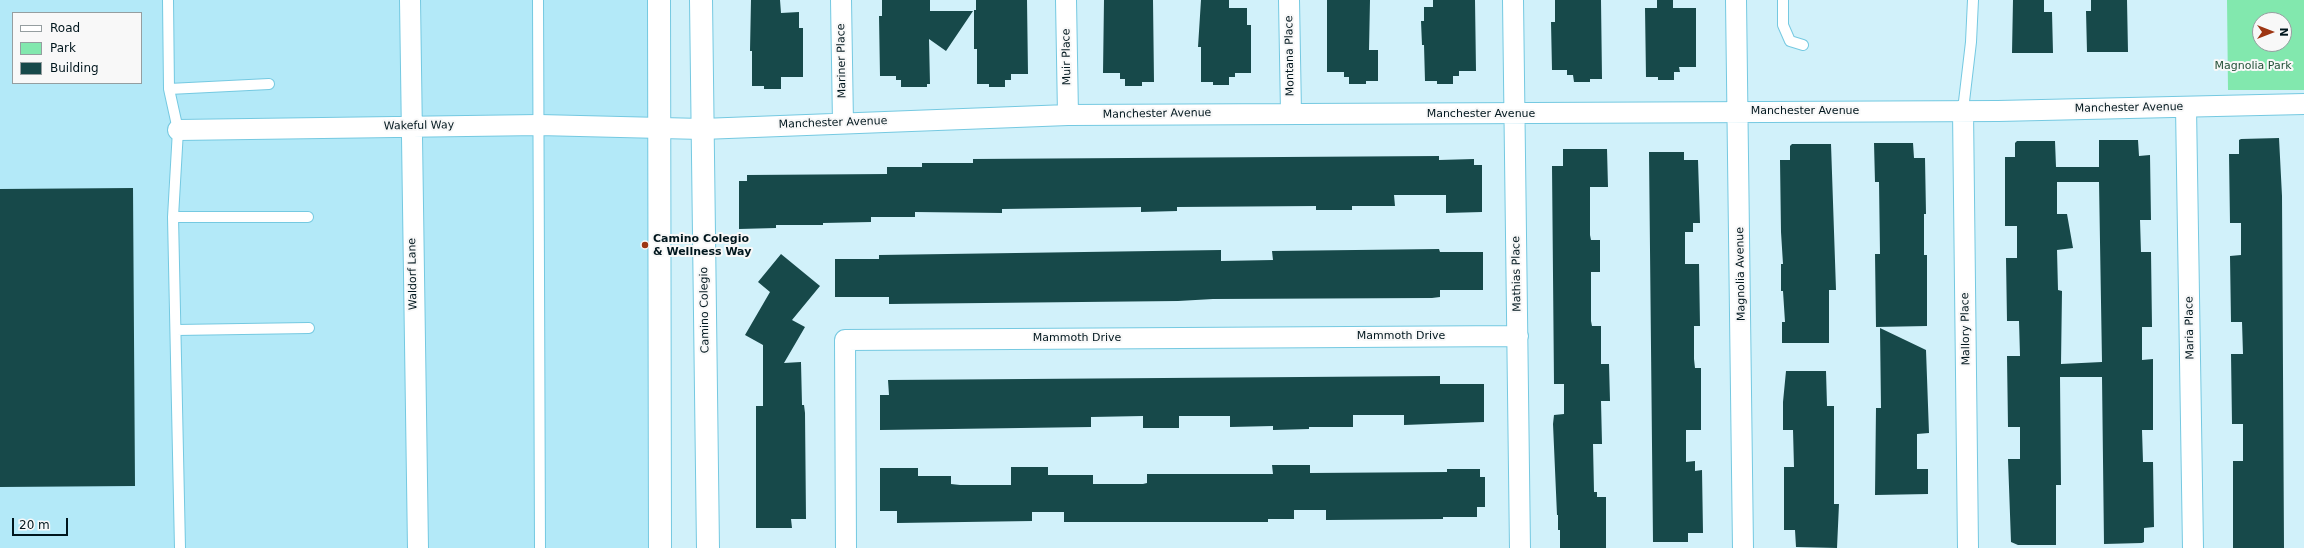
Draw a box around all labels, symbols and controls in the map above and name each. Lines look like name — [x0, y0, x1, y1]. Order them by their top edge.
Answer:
legend — [12, 12, 142, 84]
north arrow — [2252, 12, 2292, 52]
street label: Montana Place — [1283, 16, 1297, 96]
text: Road — [50, 21, 80, 35]
street label: Mariner Place — [835, 23, 849, 99]
text: N — [2277, 27, 2290, 37]
street label: Muir Place — [1060, 28, 1074, 86]
text: Park — [50, 41, 76, 55]
park label: Magnolia Park — [2214, 59, 2292, 73]
text: Building — [50, 61, 99, 75]
street label: Manchester Avenue — [2075, 100, 2183, 116]
street label: Manchester Avenue — [1751, 104, 1859, 118]
street label: Manchester Avenue — [1103, 106, 1211, 122]
street label: Manchester Avenue — [1427, 107, 1535, 121]
street label: Manchester Avenue — [778, 115, 888, 131]
street label: Wakeful Way — [384, 119, 454, 133]
street label: Magnolia Avenue — [1734, 227, 1748, 321]
place label: Camino Colegio & Wellness Way — [653, 232, 751, 258]
street label: Mathias Place — [1510, 236, 1524, 312]
street label: Waldorf Lane — [406, 238, 420, 310]
marker: Camino Colegio & Wellness Way — [640, 240, 650, 250]
street label: Camino Colegio — [698, 267, 712, 353]
street label: Mallory Place — [1959, 292, 1973, 366]
street label: Maria Place — [2183, 296, 2197, 360]
street label: Mammoth Drive — [1357, 329, 1445, 343]
street label: Mammoth Drive — [1033, 331, 1121, 345]
scale bar — [14, 510, 70, 536]
text: 20 m — [19, 518, 50, 532]

